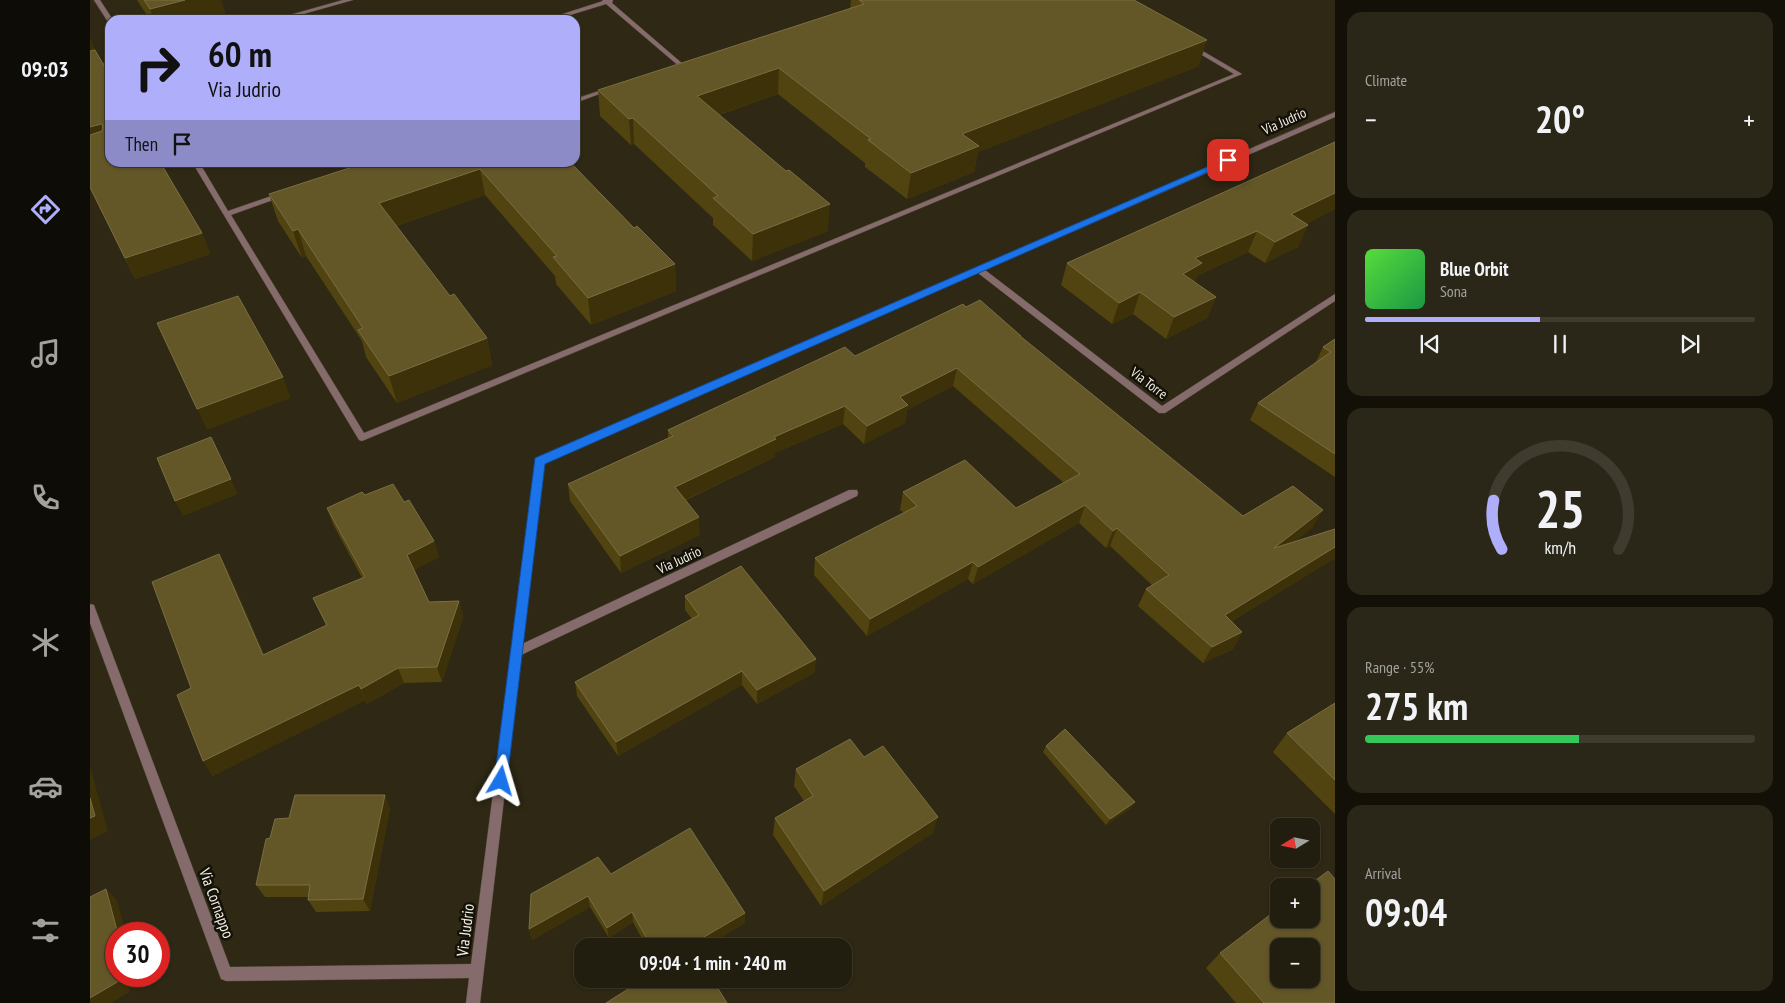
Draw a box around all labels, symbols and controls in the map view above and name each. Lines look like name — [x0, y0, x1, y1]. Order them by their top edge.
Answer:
text: 60 m — [208, 31, 272, 77]
icon: right — [125, 35, 190, 100]
text: 09:03 — [21, 55, 69, 83]
text: Climate — [1365, 70, 1407, 90]
text: Via Judrio — [208, 75, 281, 103]
text: 20° — [1535, 94, 1585, 143]
text: − — [1365, 101, 1377, 138]
text: + — [1743, 101, 1755, 138]
street label: Via Judrio — [1258, 103, 1309, 139]
icon: arrive — [168, 130, 196, 158]
text: Then — [125, 132, 158, 156]
pin — [1207, 139, 1249, 181]
icon: arrive — [1214, 146, 1242, 174]
icon: directions — [28, 192, 63, 227]
text: Blue Orbit — [1440, 257, 1509, 281]
text: Sona — [1440, 281, 1467, 301]
icon: previous — [1416, 330, 1444, 358]
icon: pause — [1546, 330, 1574, 358]
icon: next — [1676, 330, 1704, 358]
icon: music — [28, 336, 63, 371]
street label: Via Torre — [1126, 363, 1171, 403]
text: 25 — [1535, 475, 1585, 542]
icon: phone — [28, 480, 63, 515]
text: km/h — [1544, 536, 1576, 559]
street label: Via Judrio — [653, 542, 704, 578]
icon: climate — [28, 625, 63, 660]
text: Range · 55% — [1365, 657, 1434, 677]
text: 275 km — [1365, 681, 1468, 730]
position arrow — [474, 754, 526, 806]
icon: car — [28, 769, 63, 804]
north arrow — [1270, 818, 1320, 868]
map controls — [1270, 818, 1320, 988]
text: Arrival — [1365, 863, 1401, 883]
street label: Via Cornappo — [195, 864, 239, 941]
button: + — [1270, 878, 1320, 928]
text: 09:04 — [1365, 887, 1447, 936]
street label: Via Judrio — [452, 902, 478, 959]
icon: filters — [28, 913, 63, 948]
speed limit sign: 30 — [105, 922, 170, 987]
button: − — [1270, 938, 1320, 988]
text: 09:04 · 1 min · 240 m — [640, 951, 786, 975]

